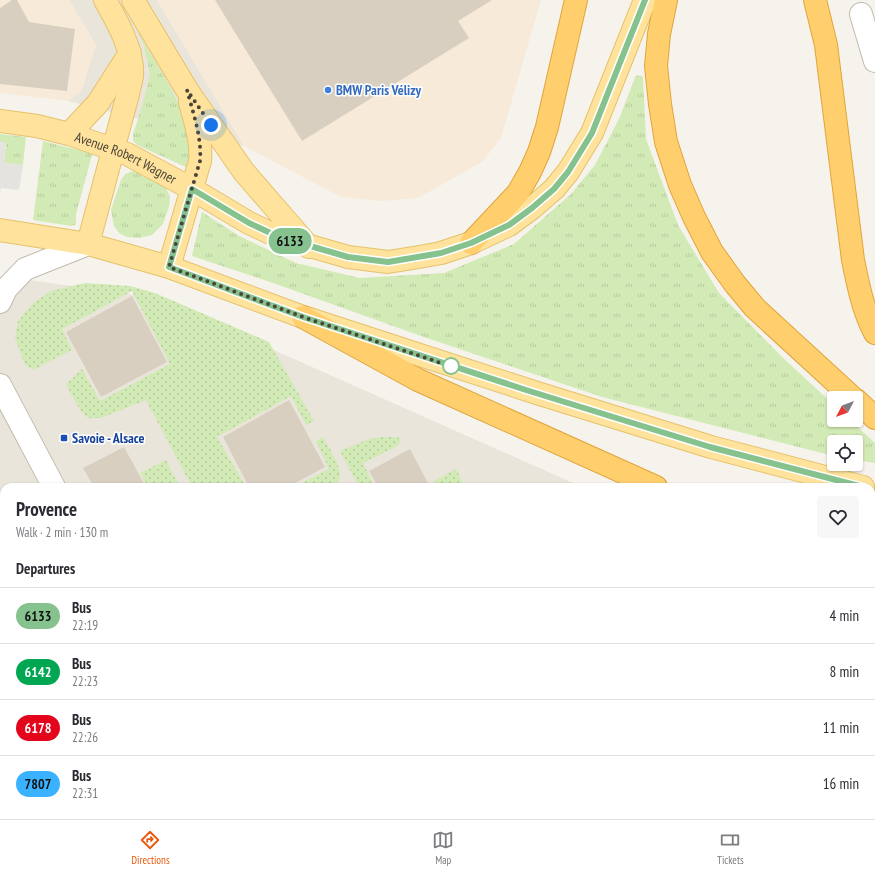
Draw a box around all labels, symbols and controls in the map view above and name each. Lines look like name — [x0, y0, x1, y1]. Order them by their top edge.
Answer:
place label: BMW Paris Vélizy — [336, 81, 422, 99]
marker: BMW Paris Vélizy — [323, 85, 333, 95]
your location — [201, 115, 221, 135]
street label: Avenue Robert Wagner — [72, 128, 180, 188]
line badge: 6133 — [262, 228, 318, 254]
text: 6133 — [277, 232, 303, 250]
unlabelled marker — [442, 357, 460, 375]
north arrow — [827, 391, 863, 427]
map controls — [827, 391, 863, 471]
place label: Savoie - Alsace — [72, 429, 145, 447]
marker: Savoie - Alsace — [59, 433, 69, 443]
button: locate — [827, 435, 863, 471]
button: heart — [817, 496, 859, 538]
text: Provence — [16, 497, 77, 521]
text: Walk · 2 min · 130 m — [16, 524, 108, 541]
text: Departures — [16, 559, 75, 578]
text: Bus — [72, 598, 91, 617]
text: 4 min — [829, 606, 859, 625]
text: 6133 — [25, 607, 51, 625]
text: 22:19 — [72, 617, 98, 634]
text: Bus — [72, 654, 91, 673]
text: 8 min — [829, 662, 859, 681]
text: 6142 — [25, 663, 51, 681]
text: 22:23 — [72, 673, 98, 690]
text: Bus — [72, 710, 91, 729]
text: 11 min — [823, 718, 859, 737]
text: 6178 — [25, 719, 51, 737]
text: 22:26 — [72, 729, 98, 746]
text: Bus — [72, 766, 91, 785]
text: 16 min — [823, 774, 859, 793]
text: 7807 — [25, 775, 51, 793]
text: 22:31 — [72, 785, 98, 802]
tab: Directions — [131, 829, 170, 867]
tab: Map — [432, 829, 454, 867]
tab: Tickets — [717, 829, 744, 867]

